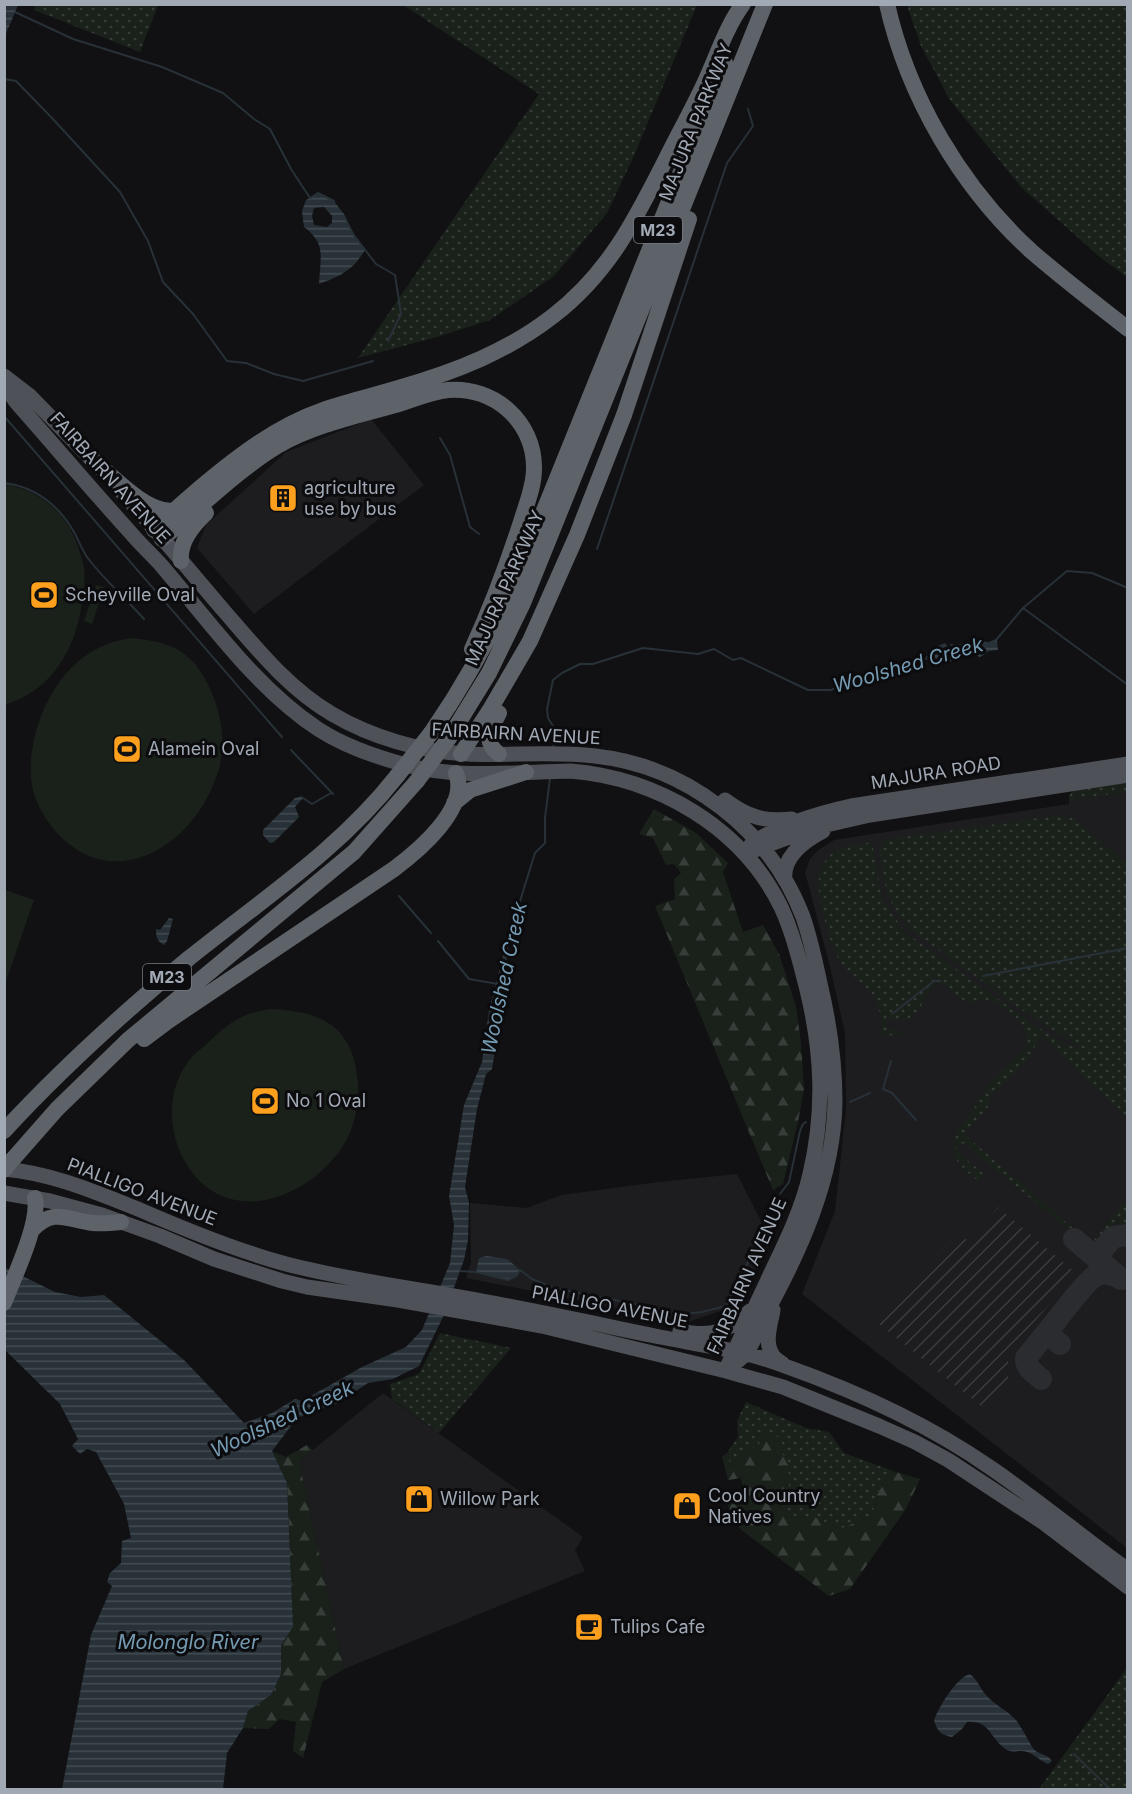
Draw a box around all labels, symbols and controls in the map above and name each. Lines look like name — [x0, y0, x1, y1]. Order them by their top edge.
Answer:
street label: MAJURA PARKWAY — [654, 40, 737, 203]
road number: M23 — [634, 217, 682, 243]
street label: FAIRBAIRN AVENUE — [46, 408, 175, 548]
place label: agriculture use by bus — [304, 477, 397, 519]
building icon: agriculture use by bus — [267, 482, 299, 514]
street label: MAJURA PARKWAY — [461, 507, 548, 669]
sports icon: Scheyville Oval — [28, 579, 60, 611]
place label: Scheyville Oval — [65, 584, 195, 605]
water label: Woolshed Creek — [830, 632, 987, 698]
street label: FAIRBAIRN AVENUE — [431, 719, 601, 748]
sports icon: Alamein Oval — [111, 733, 143, 765]
place label: Alamein Oval — [148, 738, 259, 759]
street label: MAJURA ROAD — [869, 752, 1003, 793]
water label: Woolshed Creek — [476, 899, 532, 1056]
road number: M23 — [143, 964, 191, 990]
sports icon: No 1 Oval — [249, 1085, 281, 1117]
place label: No 1 Oval — [286, 1090, 366, 1111]
street label: PIALLIGO AVENUE — [64, 1153, 220, 1230]
street label: FAIRBAIRN AVENUE — [703, 1194, 791, 1357]
street label: PIALLIGO AVENUE — [530, 1281, 690, 1332]
water label: Woolshed Creek — [207, 1375, 358, 1463]
shop icon: Willow Park — [403, 1483, 435, 1515]
place label: Cool Country Natives — [708, 1485, 820, 1527]
place label: Willow Park — [440, 1488, 540, 1509]
shop icon: Cool Country Natives — [671, 1490, 703, 1522]
cafe icon: Tulips Cafe — [573, 1611, 605, 1643]
place label: Tulips Cafe — [610, 1616, 705, 1637]
water label: Molonglo River — [117, 1630, 259, 1654]

